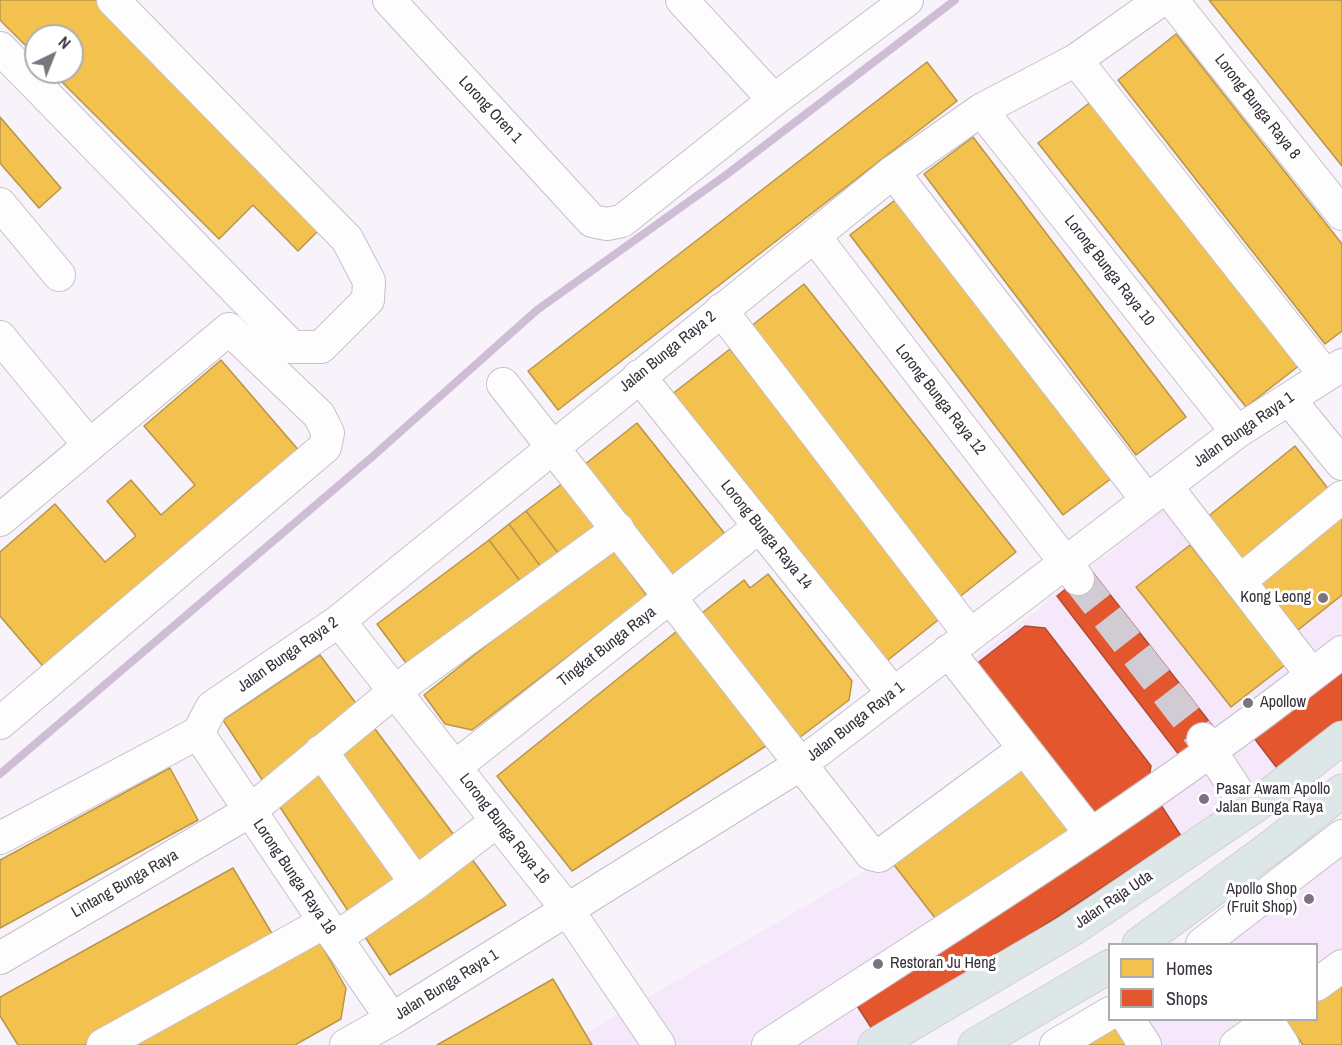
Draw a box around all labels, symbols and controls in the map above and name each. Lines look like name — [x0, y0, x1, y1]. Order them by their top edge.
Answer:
north arrow — [24, 24, 84, 84]
text: N — [54, 31, 76, 54]
street label: Lorong Bunga Raya 8 — [1210, 51, 1304, 163]
street label: Lorong Oren 1 — [454, 73, 526, 147]
street label: Lorong Bunga Raya 10 — [1060, 212, 1158, 330]
street label: Jalan Bunga Raya 2 — [616, 307, 720, 397]
street label: Lorong Bunga Raya 12 — [891, 341, 989, 459]
street label: Jalan Bunga Raya 1 — [1190, 388, 1298, 472]
street label: Lorong Bunga Raya 14 — [716, 477, 816, 593]
place label: Kong Leong — [1240, 588, 1311, 608]
marker: Kong Leong — [1316, 591, 1330, 605]
street label: Tingkat Bunga Raya — [554, 603, 660, 691]
street label: Jalan Bunga Raya 2 — [234, 613, 342, 697]
street label: Jalan Bunga Raya 1 — [804, 678, 908, 766]
place label: Apollow — [1260, 693, 1306, 713]
marker: Apollow — [1241, 696, 1255, 710]
street label: Lorong Bunga Raya 16 — [455, 770, 553, 888]
place label: Pasar Awam Apollo Jalan Bunga Raya — [1216, 780, 1330, 818]
marker: Pasar Awam Apollo Jalan Bunga Raya — [1197, 792, 1211, 806]
street label: Lorong Bunga Raya 18 — [248, 816, 340, 938]
street label: Lintang Bunga Raya — [68, 846, 182, 922]
street label: Jalan Raja Uda — [1071, 867, 1157, 933]
place label: Apollo Shop (Fruit Shop) — [1226, 880, 1297, 918]
marker: Apollo Shop (Fruit Shop) — [1302, 892, 1316, 906]
legend — [1108, 943, 1318, 1021]
street label: Jalan Bunga Raya 1 — [392, 946, 502, 1024]
place label: Restoran Ju Heng — [890, 954, 996, 974]
text: Homes — [1166, 956, 1213, 981]
marker: Restoran Ju Heng — [871, 957, 885, 971]
text: Shops — [1166, 986, 1208, 1011]

